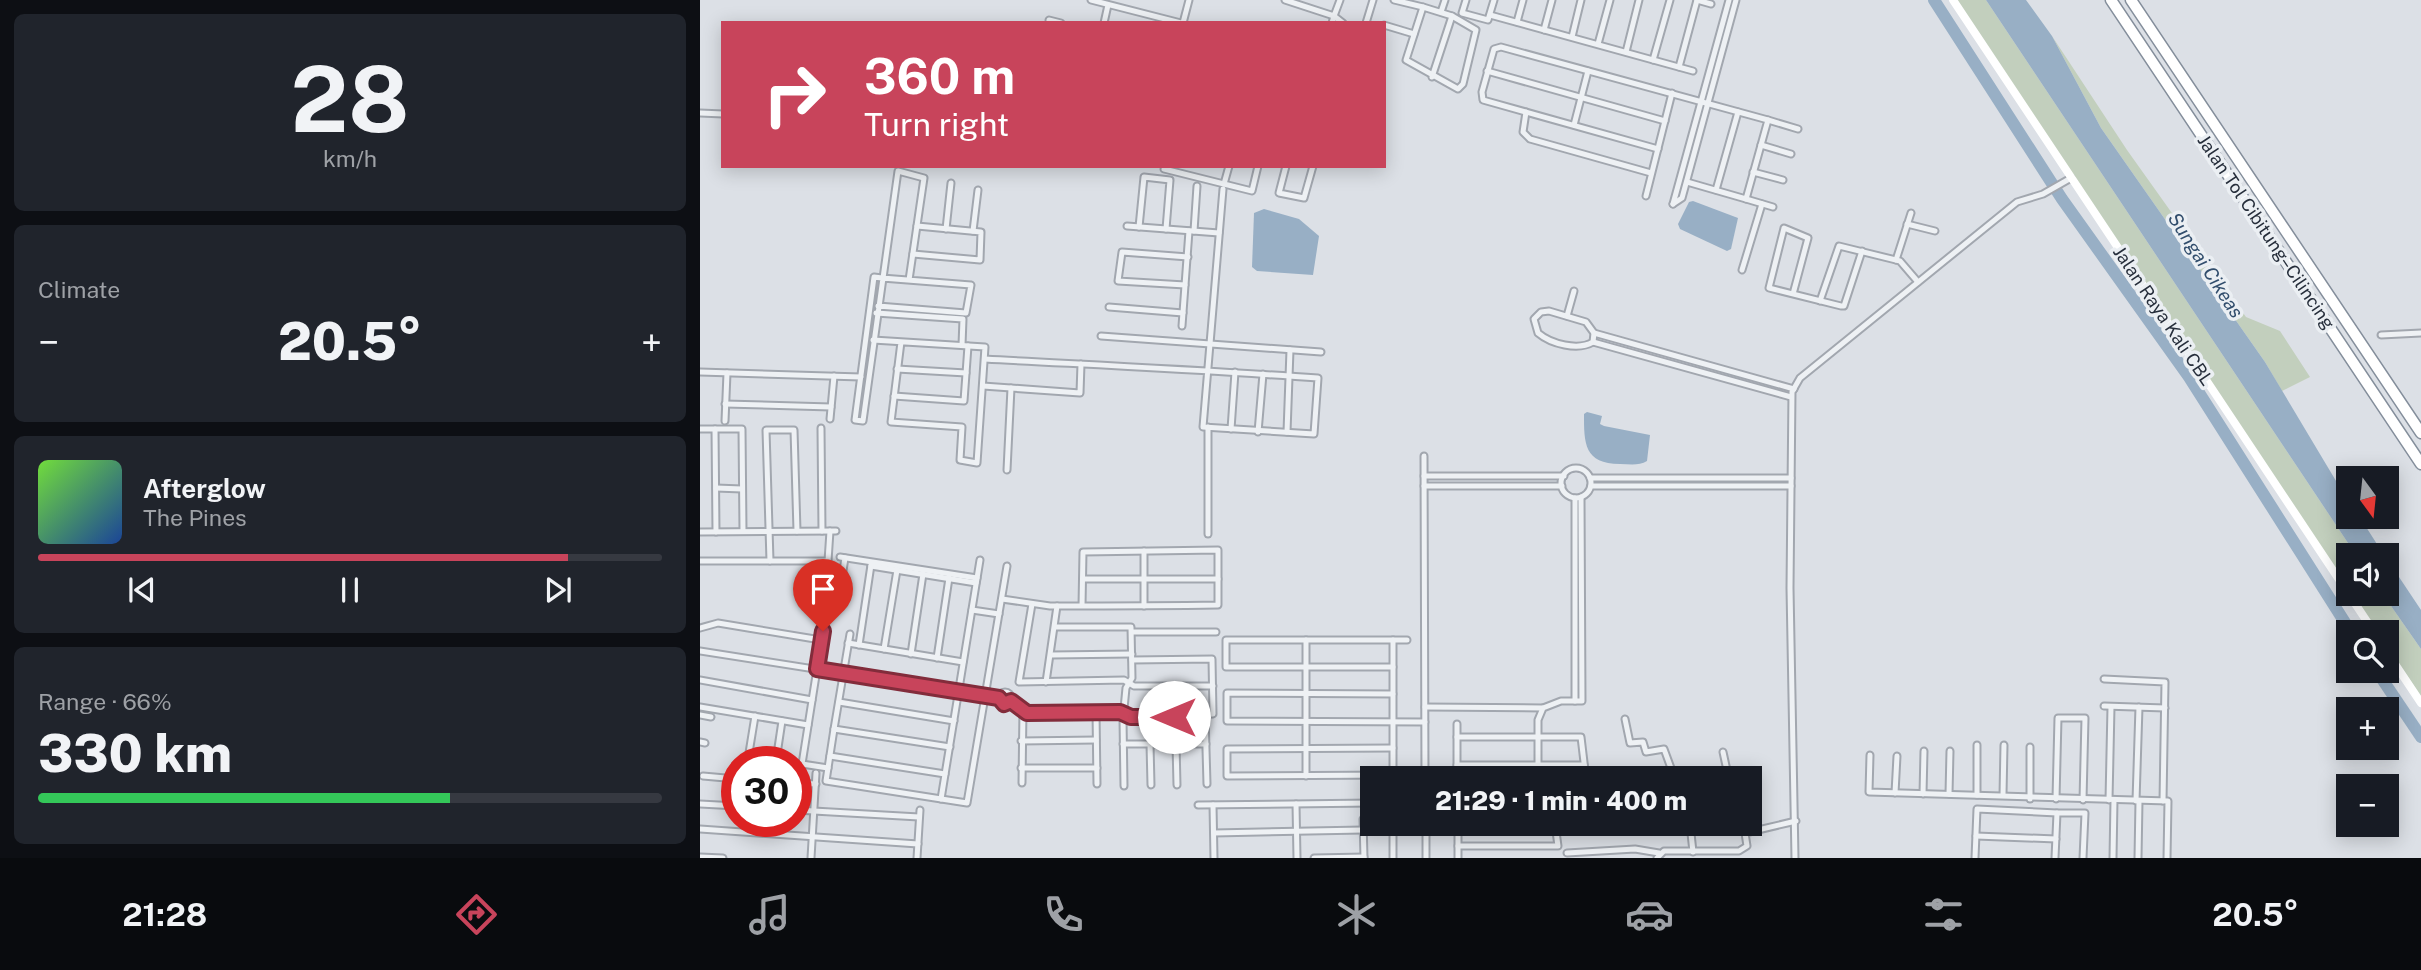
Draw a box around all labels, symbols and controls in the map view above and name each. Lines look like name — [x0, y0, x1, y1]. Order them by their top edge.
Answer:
text: 28 — [291, 46, 409, 152]
text: 360 m — [864, 47, 1015, 105]
icon: right — [749, 49, 840, 140]
text: Turn right — [864, 106, 1009, 143]
street label: Jalan Tol Cibitung–Cilincing — [2193, 130, 2339, 333]
text: km/h — [323, 145, 377, 172]
water label: Sungai Cikeas — [2164, 208, 2248, 322]
street label: Jalan Raya Kali CBL — [2109, 242, 2218, 389]
text: Climate — [38, 276, 120, 303]
text: 20.5° — [278, 311, 422, 372]
text: − — [38, 320, 59, 365]
text: + — [641, 320, 662, 365]
north arrow — [2336, 466, 2399, 528]
map controls — [2336, 466, 2399, 837]
text: Afterglow — [143, 473, 266, 504]
text: The Pines — [143, 504, 247, 531]
button: sound — [2336, 543, 2399, 606]
pin — [793, 559, 853, 631]
icon: arrive — [804, 570, 842, 608]
icon: previous — [123, 571, 161, 609]
icon: pause — [331, 571, 369, 609]
icon: next — [539, 571, 577, 609]
button: search — [2336, 620, 2399, 683]
position arrow — [1137, 680, 1211, 754]
text: Range · 66% — [38, 688, 172, 715]
button: + — [2336, 697, 2399, 760]
text: 330 km — [38, 723, 232, 784]
speed limit sign: 30 — [721, 746, 812, 837]
button: − — [2336, 774, 2399, 837]
text: 21:29 · 1 min · 400 m — [1435, 785, 1687, 816]
icon: directions — [452, 890, 501, 939]
icon: music — [745, 890, 794, 939]
icon: phone — [1039, 890, 1088, 939]
icon: climate — [1332, 890, 1381, 939]
icon: car — [1625, 890, 1674, 939]
icon: filters — [1919, 890, 1968, 939]
text: 21:28 — [122, 896, 207, 933]
text: 20.5° — [2212, 896, 2299, 933]

